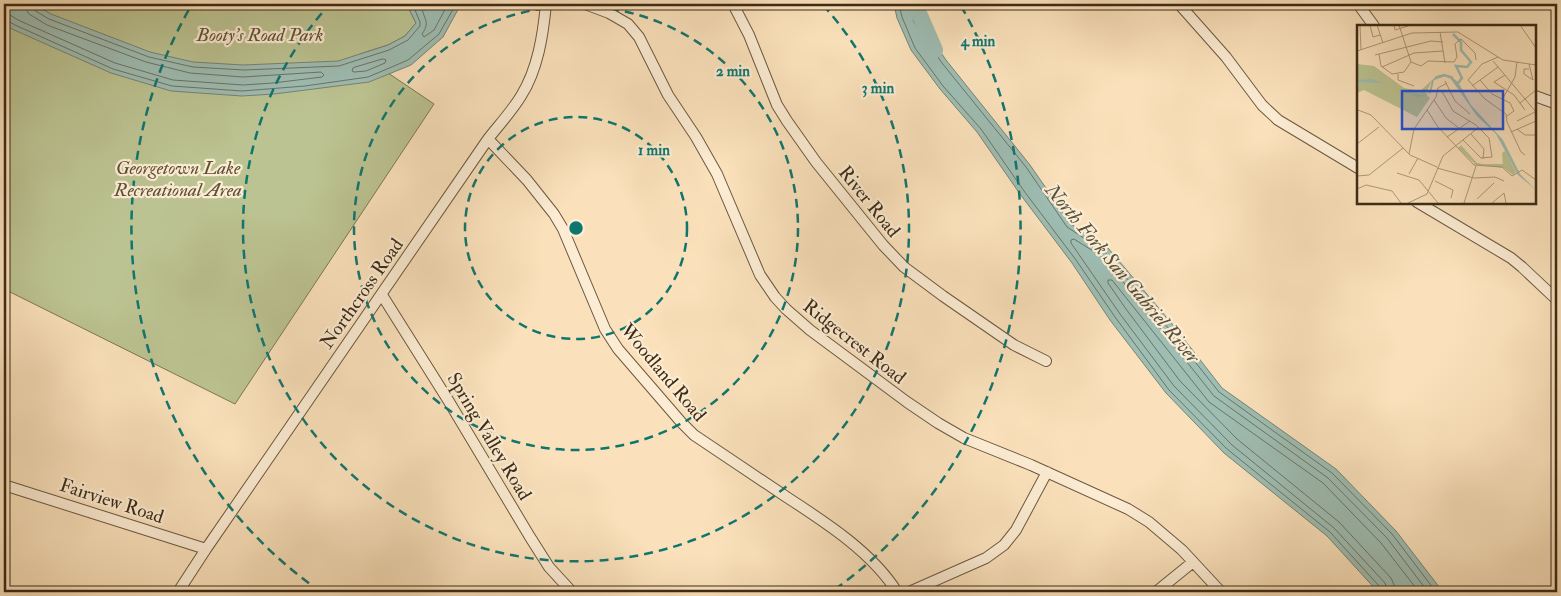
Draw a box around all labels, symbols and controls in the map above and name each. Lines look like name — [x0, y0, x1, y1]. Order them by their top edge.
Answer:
park label: Booty's Road Park — [196, 23, 324, 47]
inset map — [1357, 25, 1536, 204]
text: 4 min — [960, 32, 996, 51]
text: 2 min — [716, 62, 750, 81]
text: 3 min — [862, 79, 894, 98]
text: 1 min — [638, 141, 670, 160]
park label: Georgetown Lake Recreational Area — [113, 156, 242, 202]
street label: River Road — [833, 161, 906, 243]
water label: North Fork San Gabriel River — [1039, 177, 1206, 370]
centre of rings — [567, 219, 585, 237]
street label: Northcross Road — [315, 233, 409, 353]
street label: Ridgecrest Road — [798, 294, 911, 390]
street label: Woodland Road — [615, 318, 712, 427]
street label: Spring Valley Road — [441, 368, 537, 506]
street label: Fairview Road — [57, 473, 167, 529]

